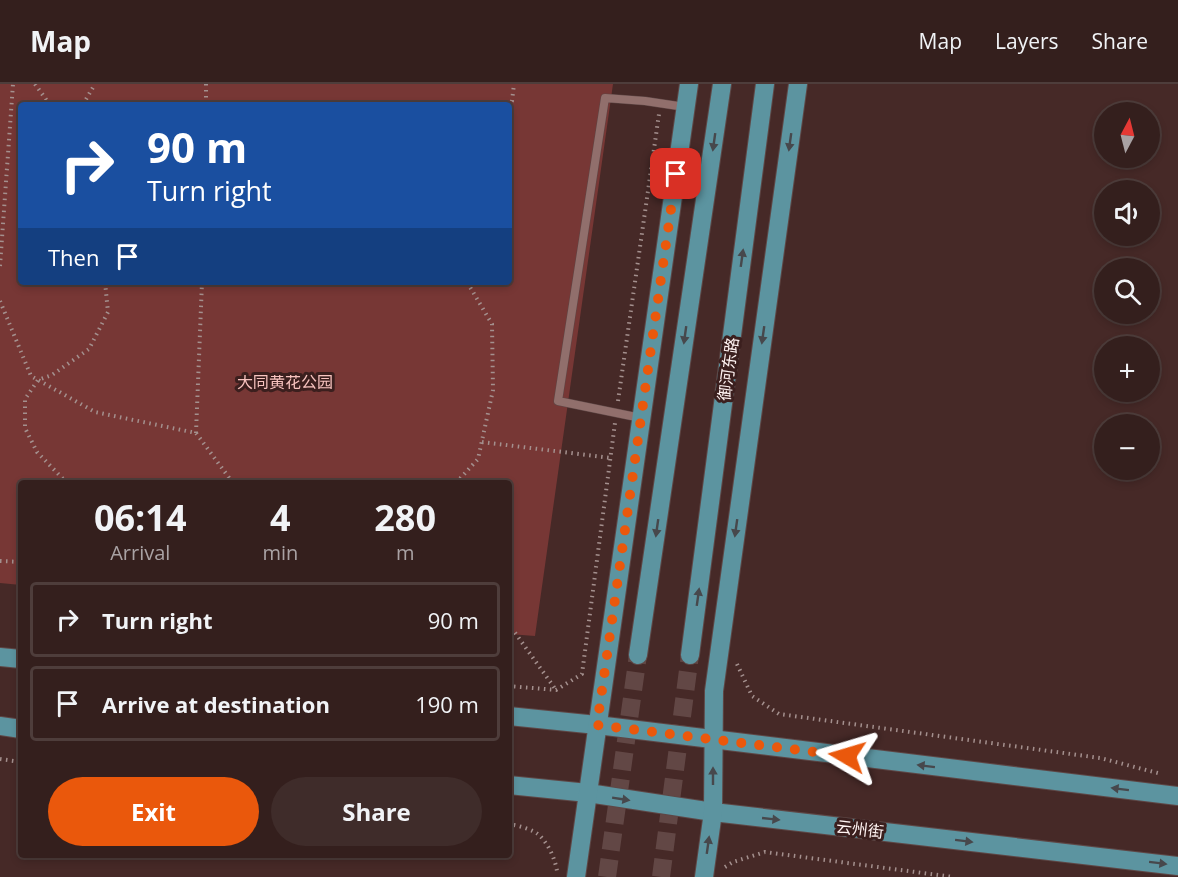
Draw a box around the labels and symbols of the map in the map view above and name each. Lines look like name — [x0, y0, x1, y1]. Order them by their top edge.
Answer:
north arrow — [1094, 102, 1160, 168]
one-way arrow — [709, 132, 718, 151]
one-way arrow — [785, 133, 794, 152]
pin — [650, 148, 701, 199]
one-way arrow — [738, 248, 747, 267]
one-way arrow — [681, 325, 690, 344]
one-way arrow — [758, 326, 767, 345]
street label: 御河东路 — [713, 336, 743, 402]
park label: 大同黄花公园 — [237, 371, 333, 393]
one-way arrow — [652, 518, 661, 537]
one-way arrow — [732, 519, 741, 538]
one-way arrow — [693, 587, 702, 606]
position arrow — [815, 724, 879, 788]
one-way arrow — [917, 761, 936, 770]
one-way arrow — [708, 766, 718, 785]
one-way arrow — [1110, 784, 1129, 794]
one-way arrow — [612, 794, 631, 803]
one-way arrow — [761, 814, 780, 823]
street label: 云州街 — [835, 815, 885, 843]
one-way arrow — [704, 835, 713, 854]
one-way arrow — [955, 836, 974, 846]
one-way arrow — [1149, 859, 1168, 868]

